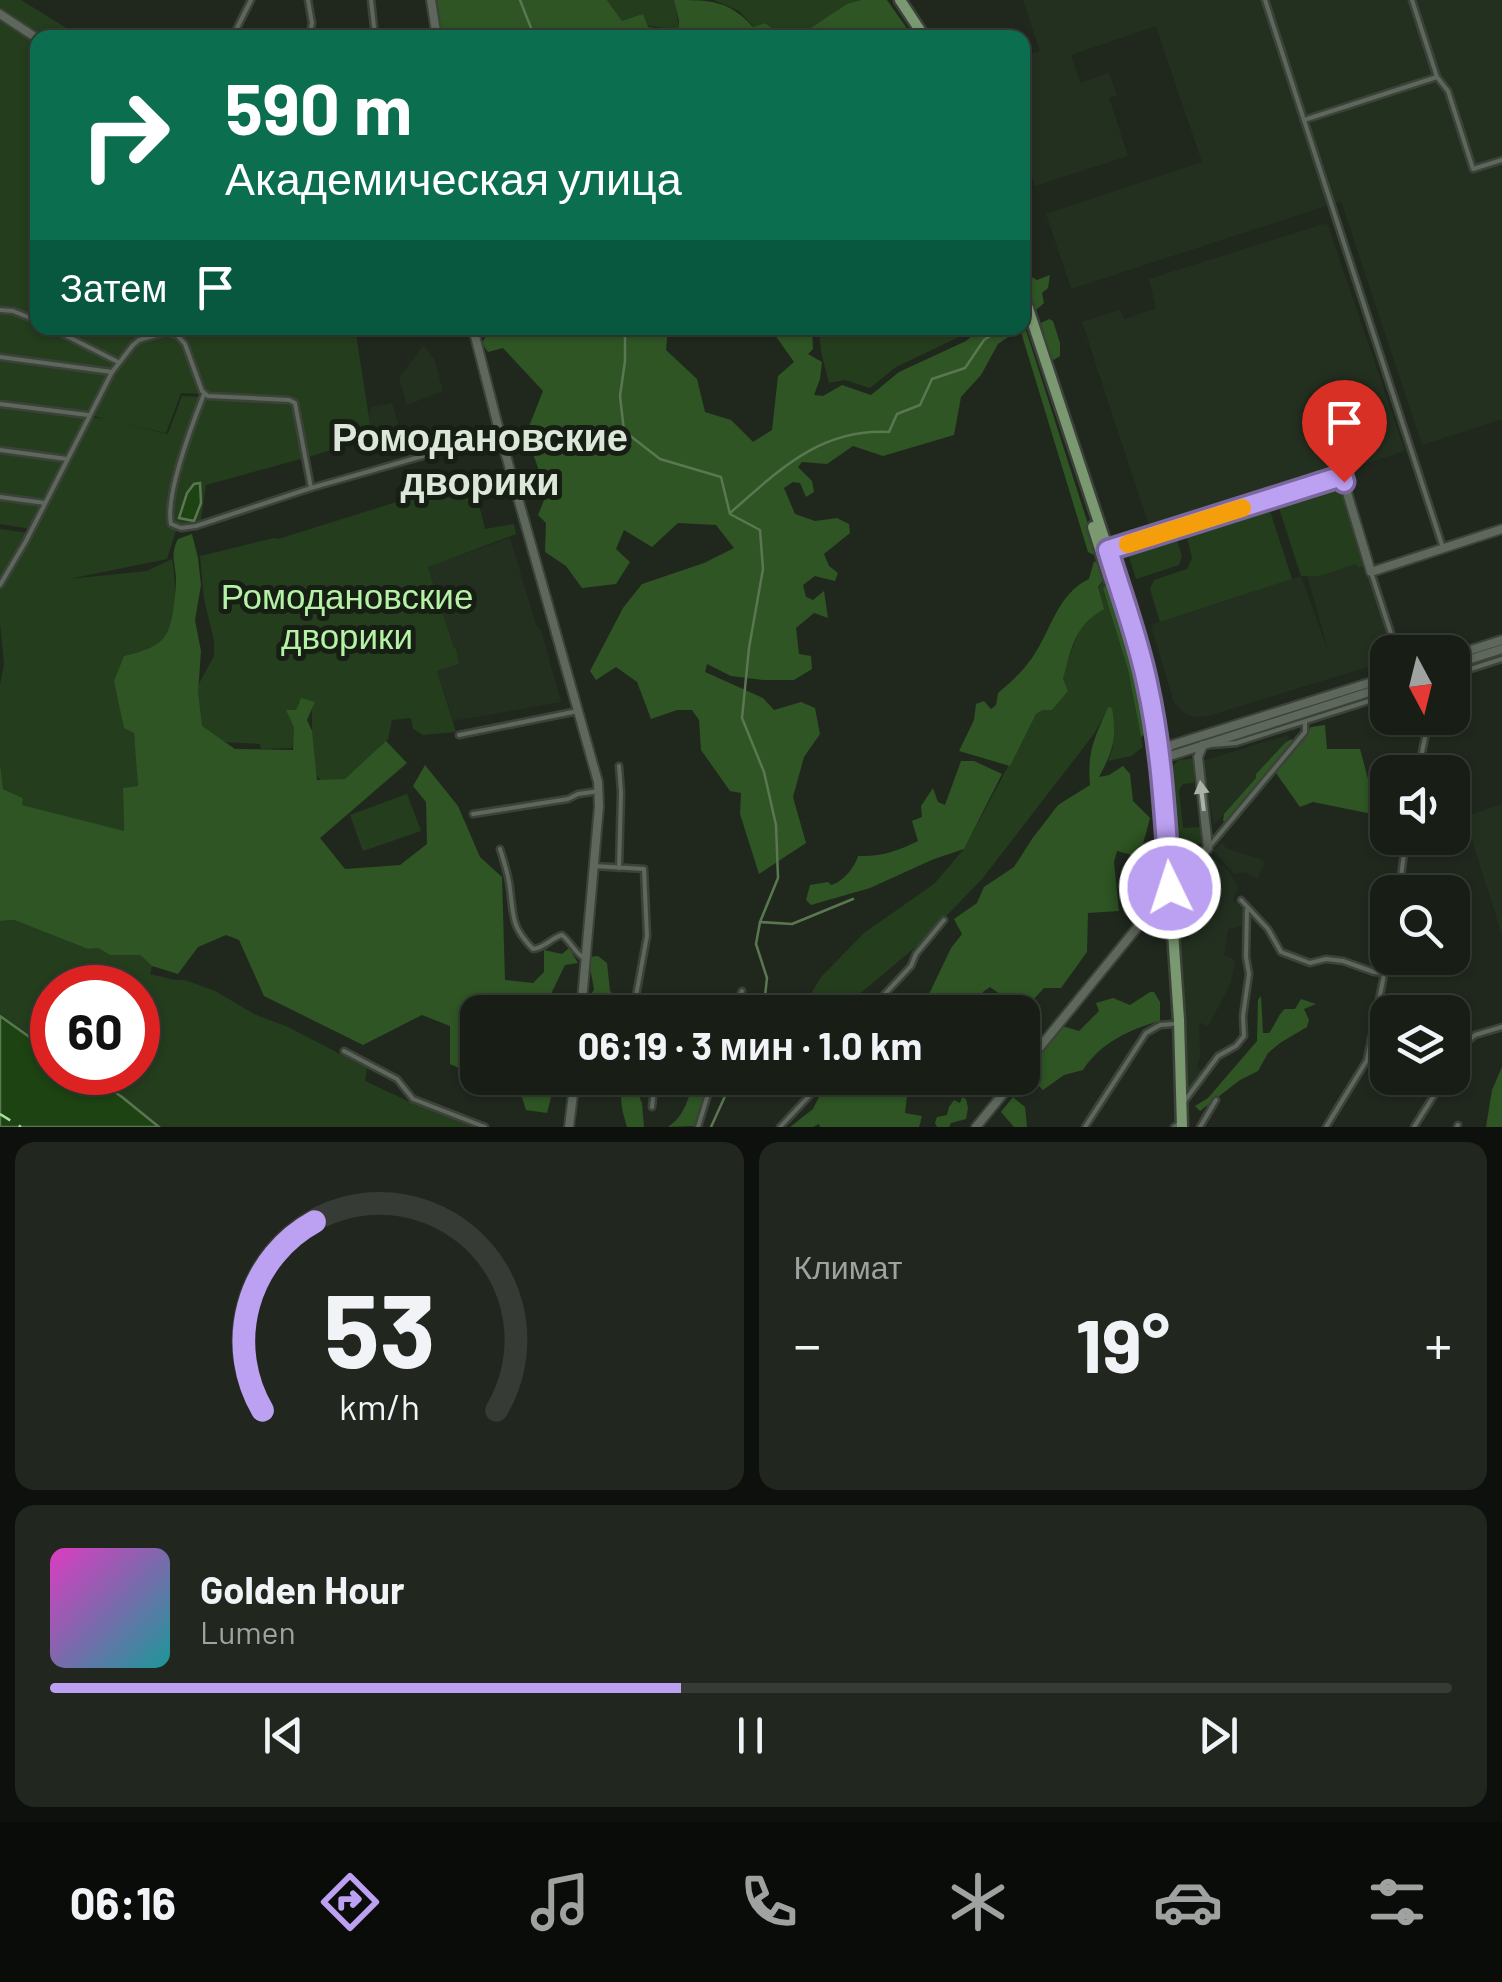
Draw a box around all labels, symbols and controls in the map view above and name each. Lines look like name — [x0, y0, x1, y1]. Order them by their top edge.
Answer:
text: 590 m — [225, 65, 412, 149]
icon: right — [60, 70, 190, 200]
text: Академическая улица — [225, 150, 682, 204]
icon: arrive — [188, 260, 243, 315]
text: Затем — [60, 264, 168, 310]
pin — [1302, 380, 1387, 483]
icon: arrive — [1317, 395, 1372, 450]
district label: Ромодановские дворики — [332, 413, 628, 503]
park label: Ромодановские дворики — [221, 574, 473, 656]
north arrow — [1370, 635, 1470, 735]
map controls — [1370, 635, 1470, 1095]
button: sound — [1370, 755, 1470, 855]
one-way arrow — [1194, 780, 1210, 811]
position arrow — [1118, 836, 1222, 940]
button: search — [1370, 875, 1470, 975]
speed limit sign: 60 — [30, 965, 160, 1095]
button: layers — [1370, 995, 1470, 1095]
text: 06:19 · 3 мин · 1.0 km — [578, 1022, 922, 1068]
text: Климат — [794, 1247, 902, 1285]
text: 53 — [323, 1264, 435, 1389]
text: 19° — [1075, 1298, 1170, 1388]
text: − — [794, 1310, 821, 1376]
text: + — [1424, 1310, 1452, 1376]
text: km/h — [339, 1384, 420, 1427]
text: Golden Hour — [200, 1566, 405, 1612]
text: Lumen — [200, 1612, 296, 1650]
icon: previous — [256, 1708, 311, 1763]
icon: pause — [723, 1708, 778, 1763]
icon: next — [1191, 1708, 1246, 1763]
icon: directions — [315, 1867, 385, 1937]
icon: music — [525, 1867, 595, 1937]
icon: phone — [734, 1867, 804, 1937]
icon: climate — [943, 1867, 1013, 1937]
icon: car — [1153, 1867, 1223, 1937]
icon: filters — [1362, 1867, 1432, 1937]
text: 06:16 — [70, 1875, 176, 1929]

